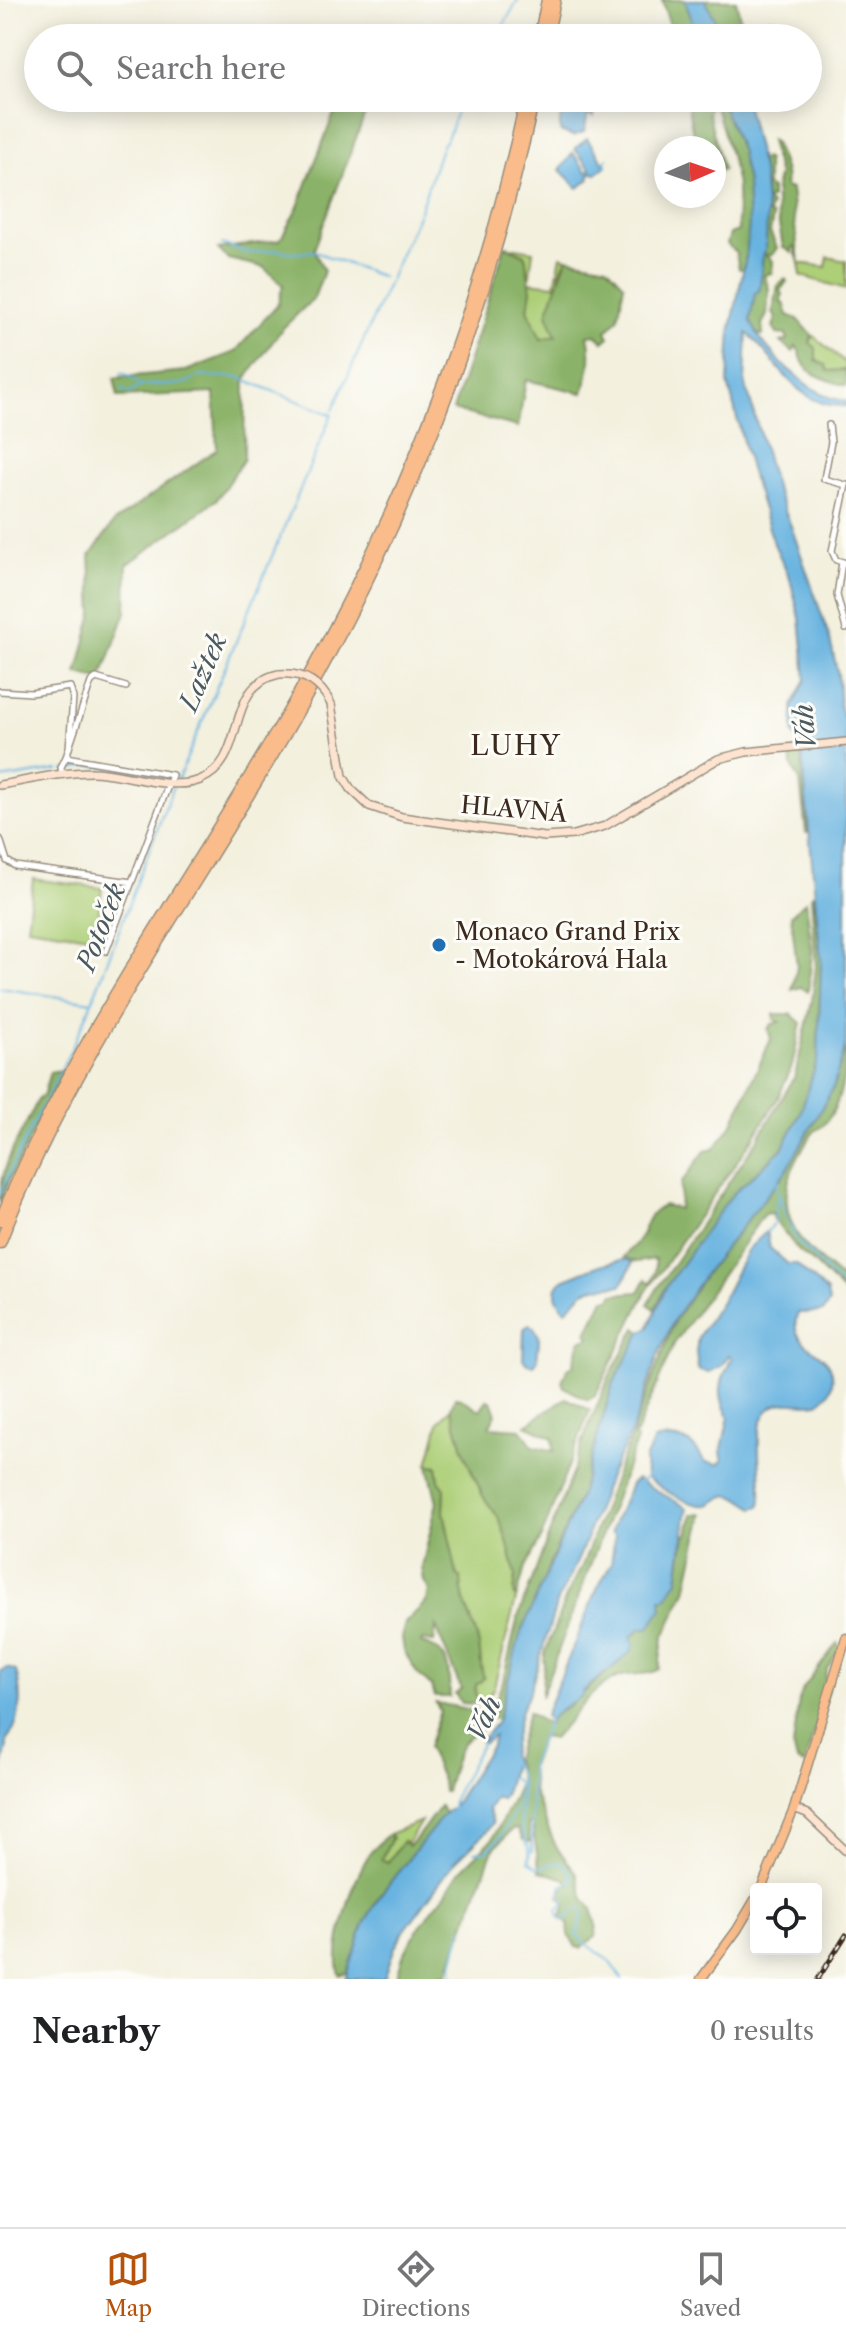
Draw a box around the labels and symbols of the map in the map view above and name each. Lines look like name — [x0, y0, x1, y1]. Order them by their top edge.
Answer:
north arrow — [654, 136, 726, 208]
water label: Lažtek — [172, 628, 234, 718]
water label: Váh — [787, 703, 823, 751]
district label: LUHY — [470, 728, 562, 762]
street label: HLAVNÁ — [459, 790, 570, 828]
water label: Potoček — [69, 878, 132, 977]
place label: Monaco Grand Prix - Motokárová Hala — [455, 917, 680, 974]
marker: Monaco Grand Prix - Motokárová Hala — [430, 936, 448, 954]
water label: Váh — [460, 1691, 508, 1747]

